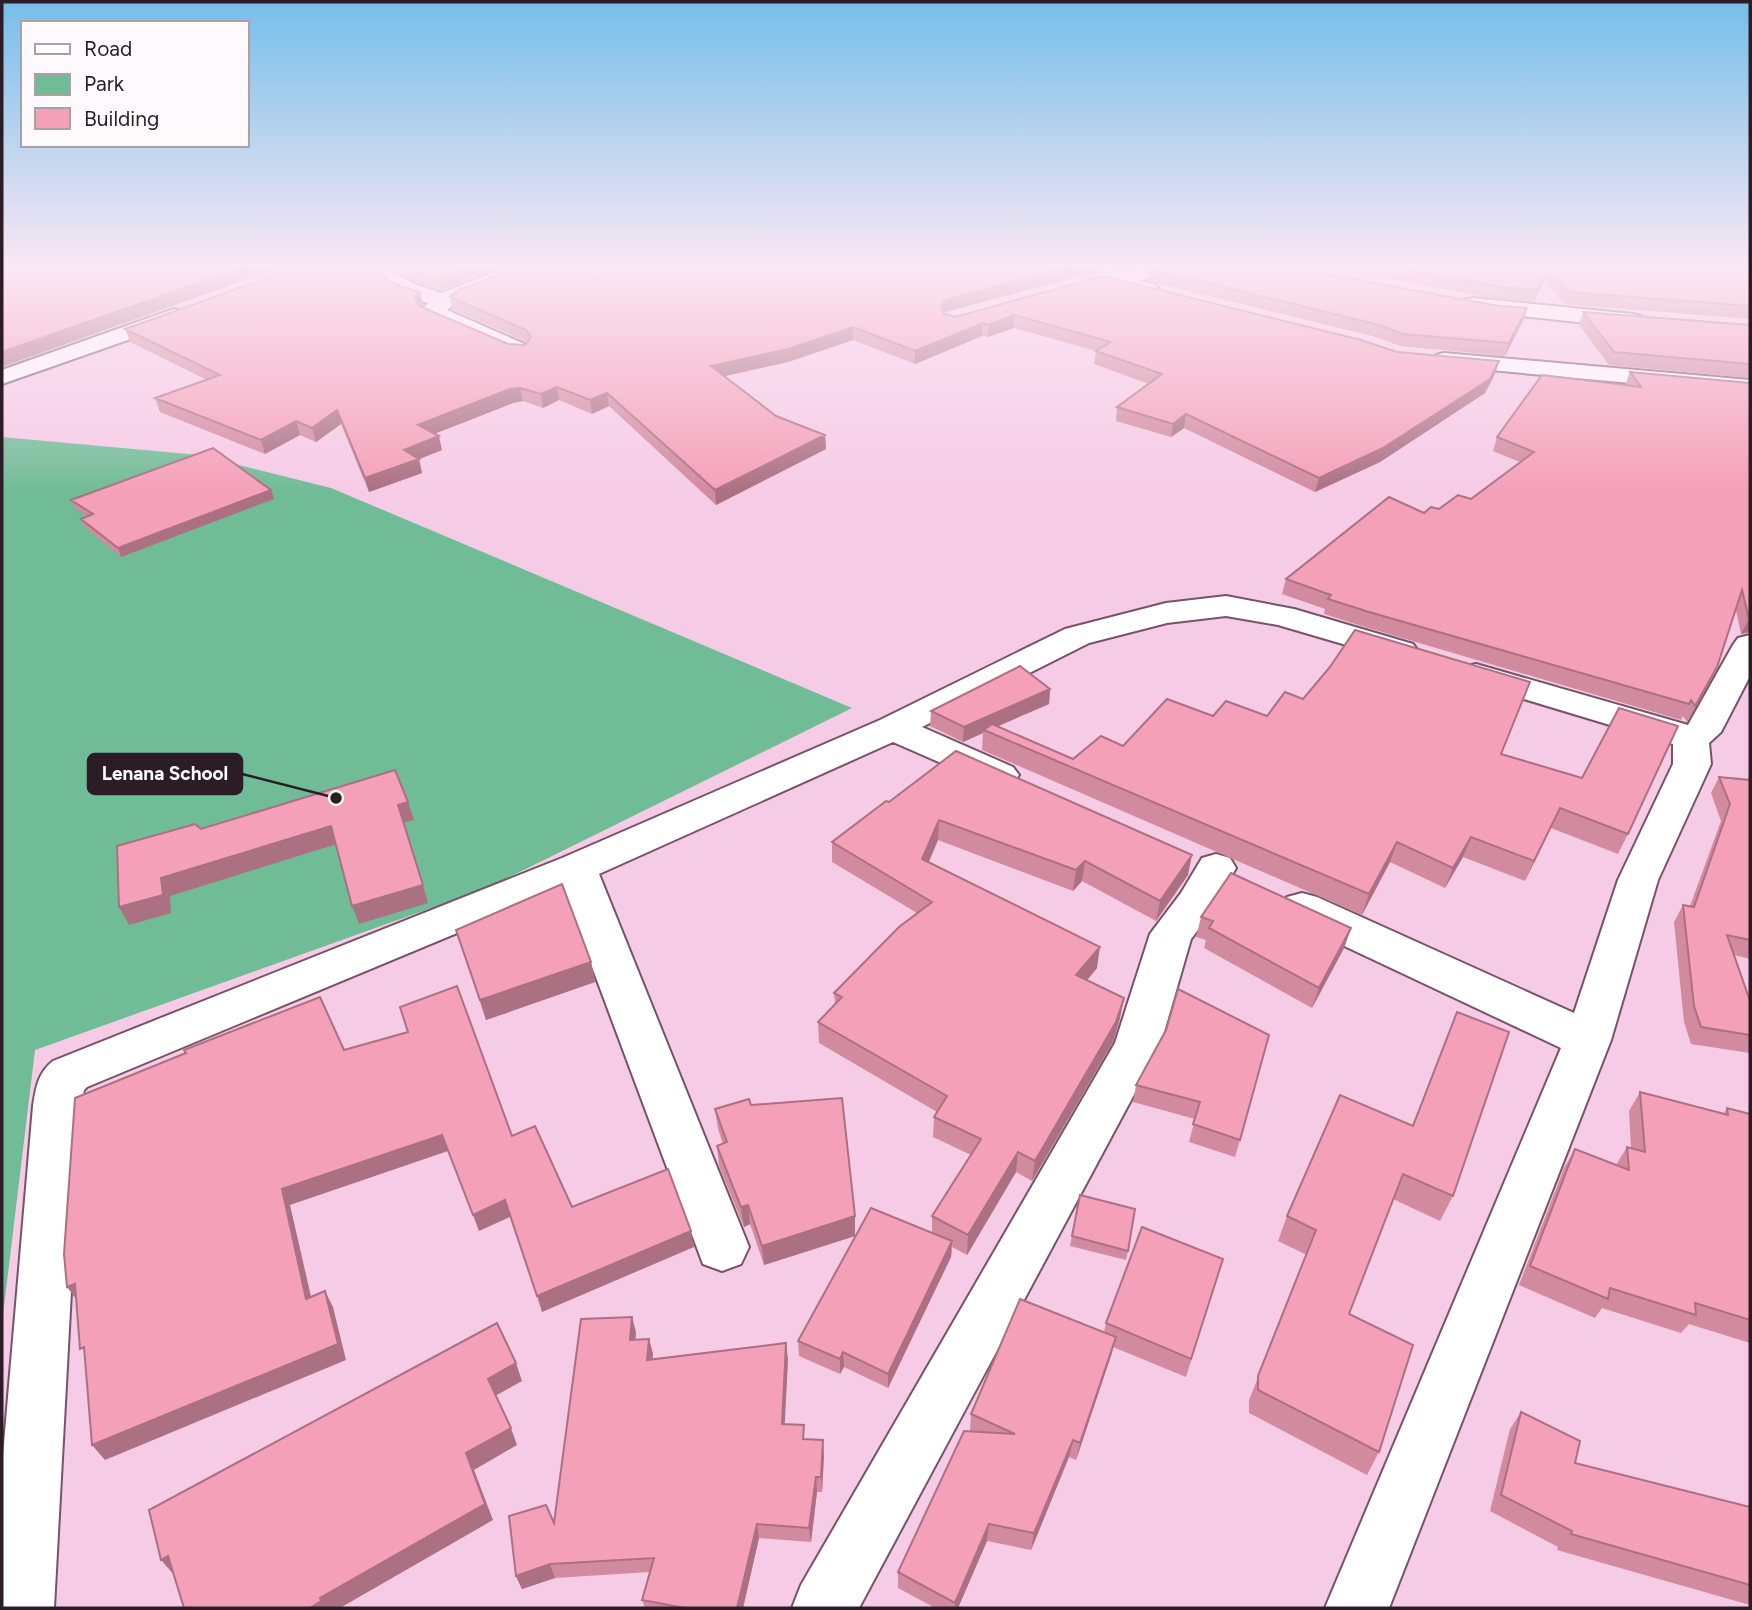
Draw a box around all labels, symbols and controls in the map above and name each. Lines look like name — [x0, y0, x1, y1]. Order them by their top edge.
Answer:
legend — [21, 21, 248, 147]
text: Road — [84, 36, 132, 61]
text: Park — [84, 71, 125, 96]
text: Building — [84, 106, 159, 131]
callout: Lenana School — [88, 754, 242, 794]
text: Lenana School — [102, 762, 228, 785]

